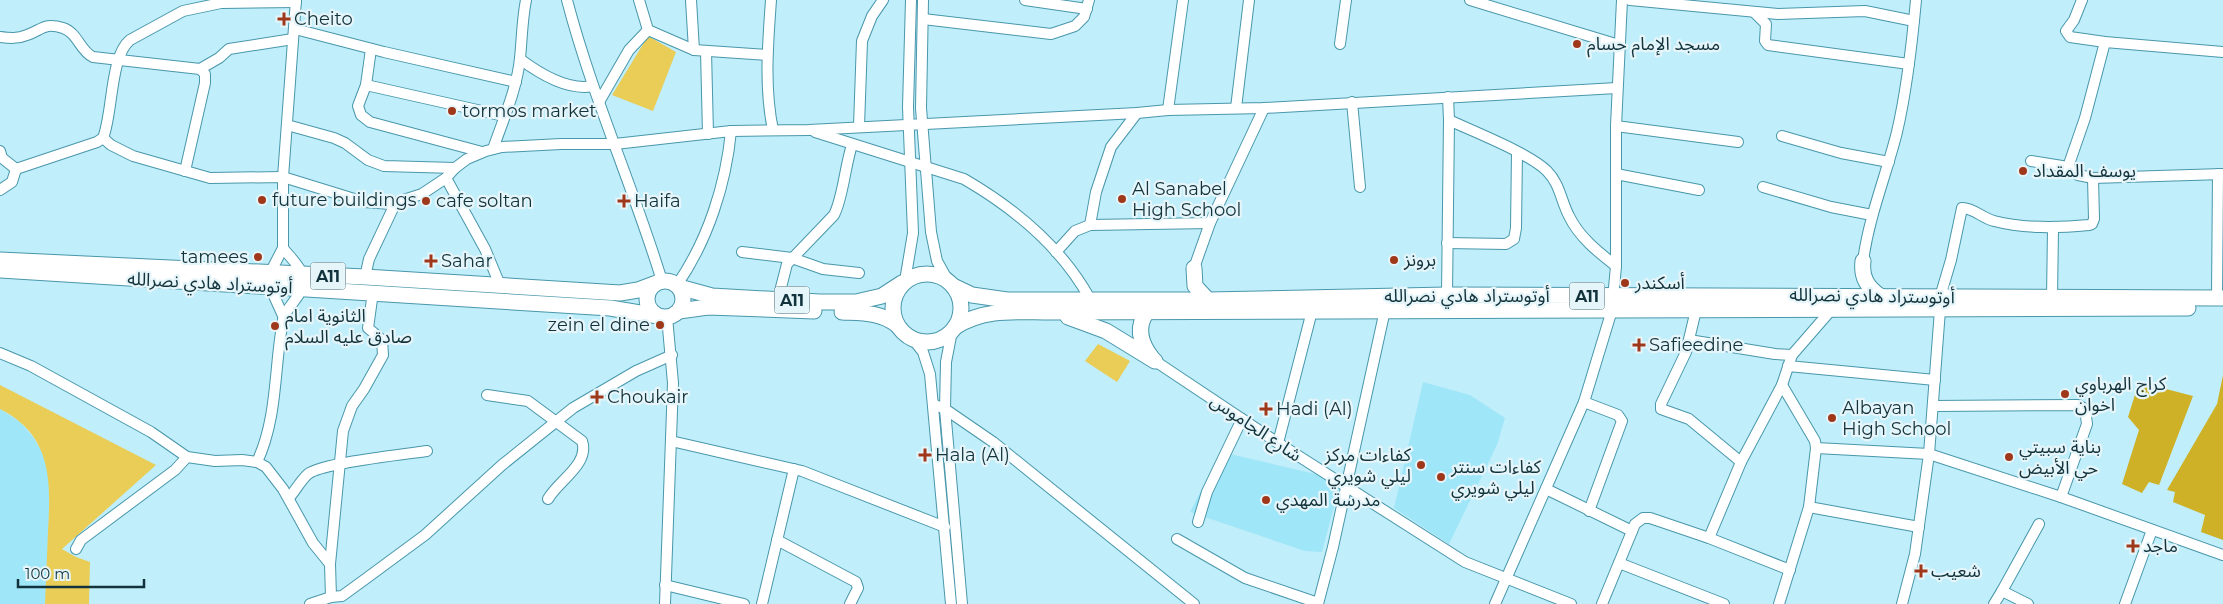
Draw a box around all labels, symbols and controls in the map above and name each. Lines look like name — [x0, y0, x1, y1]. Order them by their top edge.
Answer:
place label: Cheito — [294, 8, 353, 30]
marker: Cheito — [278, 13, 290, 25]
place label: مسجد الإمام حسام — [1587, 33, 1720, 58]
marker: مسجد الإمام حسام — [1571, 38, 1583, 50]
place label: tormos market — [462, 100, 597, 122]
marker: tormos market — [446, 105, 458, 117]
place label: يوسف المقداد — [2033, 160, 2136, 182]
marker: يوسف المقداد — [2017, 165, 2029, 177]
place label: Al Sanabel High School — [1132, 178, 1241, 221]
place label: future buildings — [272, 189, 417, 211]
place label: cafe soltan — [436, 190, 533, 212]
place label: Haifa — [634, 190, 681, 212]
marker: Al Sanabel High School — [1116, 193, 1128, 205]
marker: future buildings — [256, 194, 268, 206]
marker: cafe soltan — [420, 195, 432, 207]
marker: Haifa — [618, 195, 630, 207]
place label: tamees — [181, 246, 248, 268]
place label: برونز — [1403, 249, 1436, 271]
place label: Sahar — [441, 250, 493, 272]
marker: tamees — [252, 251, 264, 263]
marker: برونز — [1388, 254, 1400, 266]
marker: Sahar — [425, 255, 437, 267]
road number: A11 — [310, 262, 346, 290]
street label: أوتوستراد هادي نصرالله — [127, 267, 293, 300]
place label: أسكندر — [1634, 272, 1685, 294]
marker: أسكندر — [1619, 277, 1631, 289]
road number: A11 — [1570, 282, 1604, 310]
street label: أوتوستراد هادي نصرالله — [1789, 283, 1955, 311]
street label: أوتوستراد هادي نصرالله — [1384, 285, 1550, 309]
road number: A11 — [774, 286, 810, 314]
place label: الثانویة امام صادق عليه السلام — [285, 305, 412, 351]
place label: zein el dine — [548, 314, 650, 336]
marker: zein el dine — [654, 319, 666, 331]
marker: الثانویة امام صادق عليه السلام — [269, 320, 281, 332]
place label: Safieedine — [1649, 334, 1744, 356]
marker: Safieedine — [1633, 339, 1645, 351]
place label: كراج الهرباوي اخوان — [2075, 373, 2167, 416]
place label: Choukair — [607, 386, 689, 408]
marker: كراج الهرباوي اخوان — [2059, 388, 2071, 400]
street label: شارع الجاموس — [1205, 389, 1306, 469]
marker: Choukair — [591, 391, 603, 403]
place label: Albayan High School — [1842, 397, 1951, 440]
place label: Hadi (Al) — [1276, 398, 1353, 420]
marker: Hadi (Al) — [1260, 403, 1272, 415]
marker: Albayan High School — [1826, 412, 1838, 424]
place label: بناية سبيتي حي الأبيض — [2019, 436, 2101, 481]
place label: Hala (Al) — [935, 444, 1010, 466]
place label: كفاءات مركز ليلي شويري — [1324, 444, 1412, 489]
marker: Hala (Al) — [919, 449, 931, 461]
marker: بناية سبيتي حي الأبيض — [2003, 451, 2015, 463]
place label: كفاءات سنتر ليلي شويري — [1450, 456, 1542, 501]
marker: كفاءات مركز ليلي شويري — [1415, 459, 1427, 471]
marker: كفاءات سنتر ليلي شويري — [1435, 471, 1447, 483]
place label: مدرسة المهدي — [1276, 489, 1380, 513]
marker: مدرسة المهدي — [1260, 494, 1272, 506]
place label: ماجد — [2143, 535, 2178, 557]
marker: ماجد — [2127, 540, 2139, 552]
scale bar — [18, 556, 144, 588]
place label: شعيب — [1931, 560, 1981, 582]
text: 100 m — [25, 564, 70, 583]
marker: شعيب — [1915, 565, 1927, 577]

